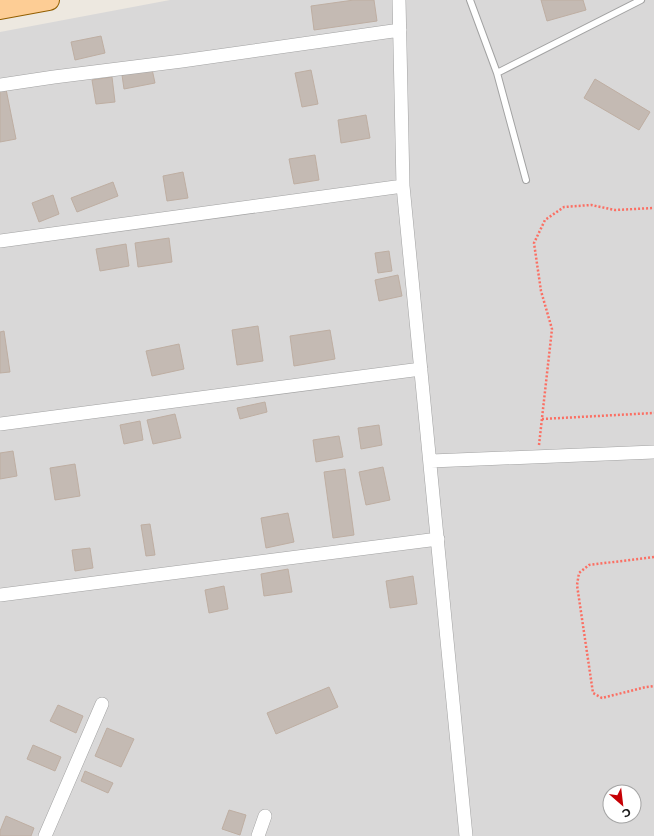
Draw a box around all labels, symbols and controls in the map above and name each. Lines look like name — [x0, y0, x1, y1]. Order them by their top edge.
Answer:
north arrow — [602, 784, 642, 824]
text: С — [620, 805, 634, 821]

